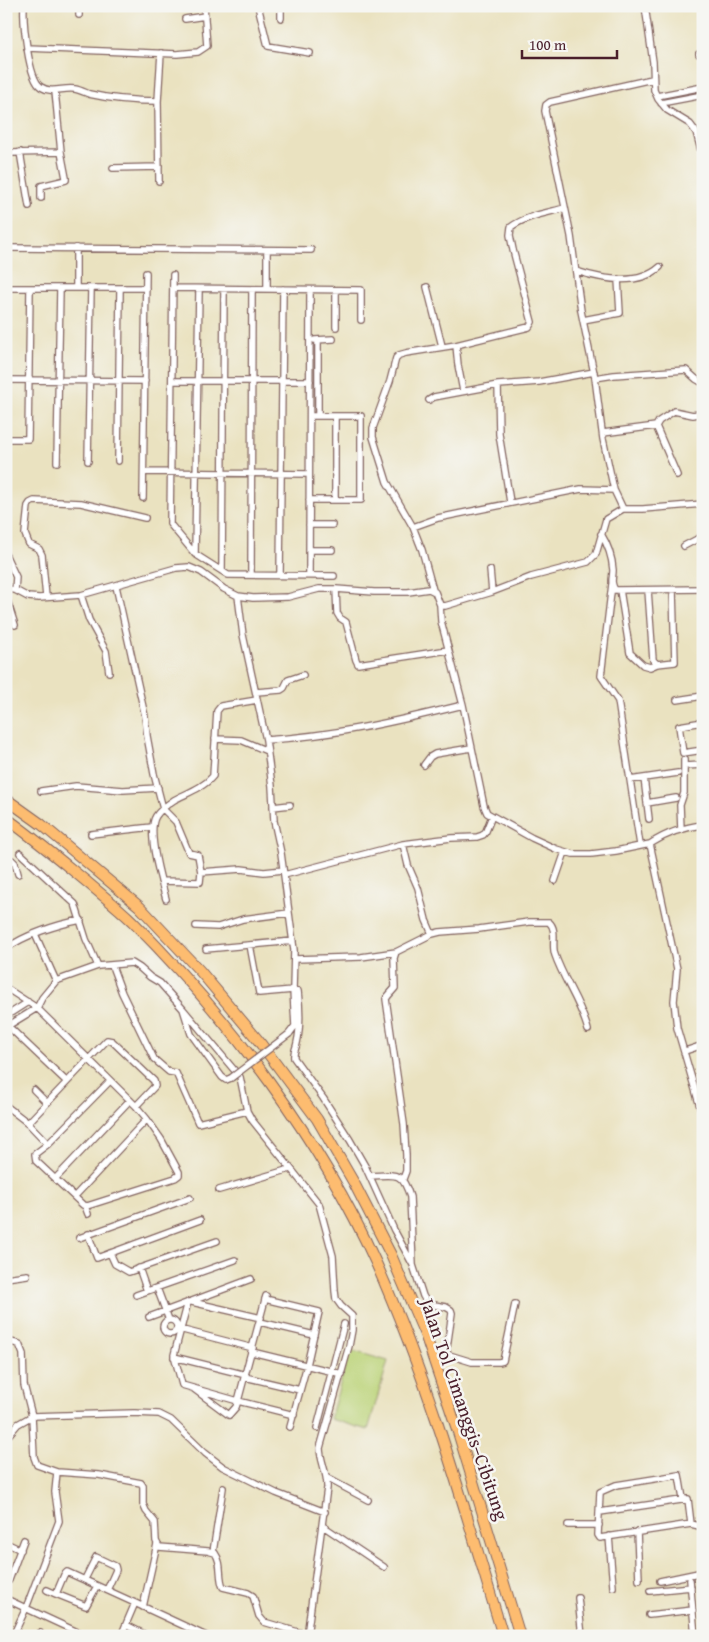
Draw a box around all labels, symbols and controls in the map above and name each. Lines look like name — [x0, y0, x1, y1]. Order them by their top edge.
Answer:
scale bar — [522, 28, 616, 60]
text: 100 m — [529, 34, 567, 55]
street label: Jalan Tol Cimanggis–Cibitung — [413, 1292, 516, 1524]

